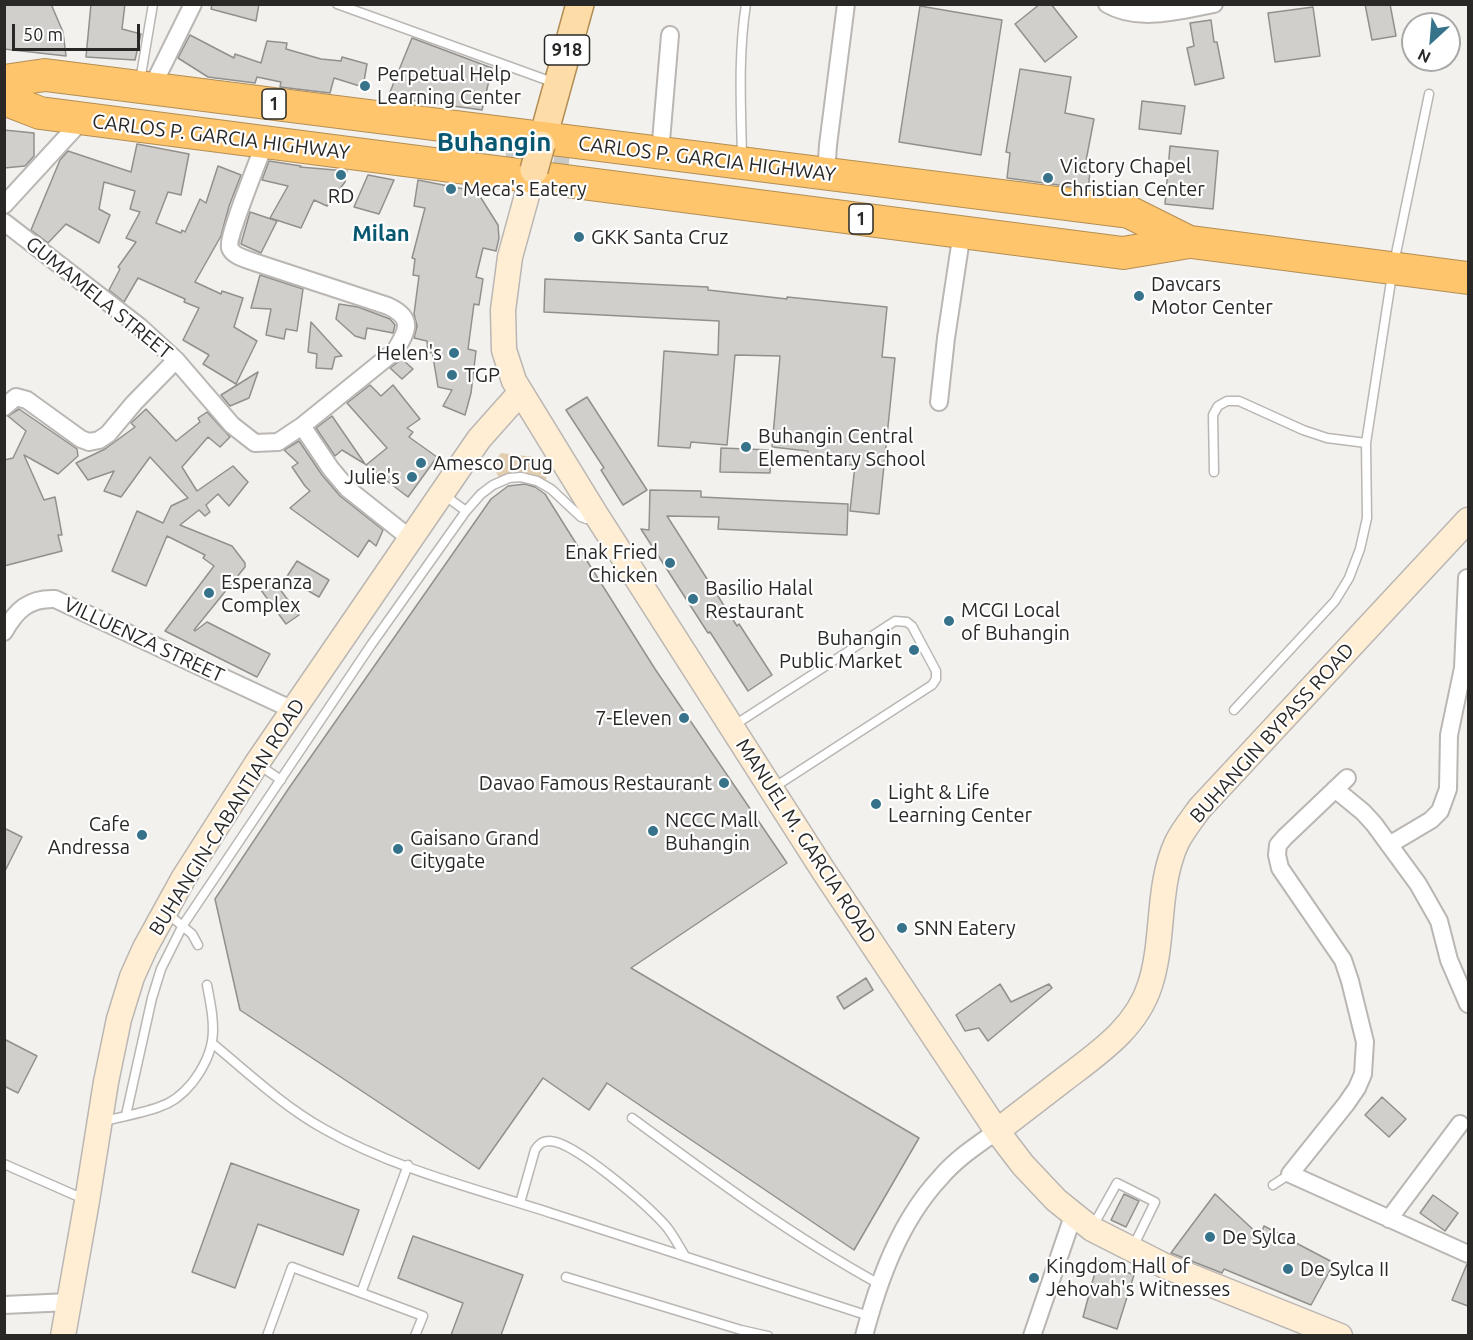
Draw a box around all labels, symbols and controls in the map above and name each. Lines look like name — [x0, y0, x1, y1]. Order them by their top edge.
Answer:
scale bar — [15, 12, 142, 50]
north arrow — [1401, 12, 1461, 72]
text: 50 m — [23, 24, 63, 44]
road number: 918 — [544, 35, 590, 65]
text: N — [1415, 46, 1433, 67]
place label: Perpetual Help Learning Center — [377, 62, 521, 109]
marker: Perpetual Help Learning Center — [358, 79, 372, 93]
road number: 1 — [262, 89, 286, 119]
street label: CARLOS P. GARCIA HIGHWAY — [91, 109, 351, 165]
district label: Buhangin — [437, 126, 551, 158]
street label: CARLOS P. GARCIA HIGHWAY — [577, 131, 837, 187]
place label: Victory Chapel Christian Center — [1060, 154, 1205, 201]
marker: RD — [334, 168, 348, 182]
marker: Victory Chapel Christian Center — [1041, 171, 1055, 185]
place label: Meca's Eatery — [463, 177, 587, 201]
marker: Meca's Eatery — [444, 182, 458, 196]
place label: RD — [328, 184, 354, 208]
road number: 1 — [849, 204, 873, 234]
district label: Milan — [352, 221, 410, 247]
place label: GKK Santa Cruz — [591, 225, 729, 249]
marker: GKK Santa Cruz — [572, 230, 586, 244]
street label: GUMAMELA STREET — [21, 231, 177, 365]
place label: Davcars Motor Center — [1151, 272, 1273, 319]
marker: Davcars Motor Center — [1132, 289, 1146, 303]
place label: Helen's — [376, 341, 442, 365]
marker: Helen's — [447, 346, 461, 360]
place label: TGP — [464, 363, 500, 387]
marker: TGP — [445, 368, 459, 382]
place label: Buhangin Central Elementary School — [758, 424, 925, 471]
marker: Buhangin Central Elementary School — [739, 440, 753, 454]
place label: Amesco Drug — [433, 451, 553, 475]
marker: Amesco Drug — [414, 456, 428, 470]
place label: Julie's — [344, 465, 400, 489]
marker: Julie's — [405, 470, 419, 484]
place label: Enak Fried Chicken — [565, 540, 658, 587]
marker: Enak Fried Chicken — [663, 556, 677, 570]
place label: Esperanza Complex — [221, 570, 312, 617]
place label: Basilio Halal Restaurant — [705, 576, 813, 623]
marker: Esperanza Complex — [202, 586, 216, 600]
street label: VILLUENZA STREET — [60, 592, 228, 688]
marker: Basilio Halal Restaurant — [686, 592, 700, 606]
place label: MCGI Local of Buhangin — [961, 598, 1070, 645]
marker: MCGI Local of Buhangin — [942, 614, 956, 628]
place label: Buhangin Public Market — [779, 626, 902, 673]
street label: BUHANGIN BYPASS ROAD — [1185, 638, 1359, 828]
marker: Buhangin Public Market — [907, 643, 921, 657]
street label: BUHANGIN-CABANTIAN ROAD — [144, 694, 310, 940]
place label: 7-Eleven — [595, 706, 672, 730]
marker: 7-Eleven — [677, 711, 691, 725]
street label: MANUEL M. GARCIA ROAD — [731, 734, 881, 948]
place label: Davao Famous Restaurant — [479, 771, 712, 795]
marker: Davao Famous Restaurant — [717, 776, 731, 790]
place label: Light & Life Learning Center — [888, 780, 1032, 827]
marker: Light & Life Learning Center — [869, 797, 883, 811]
place label: NCCC Mall Buhangin — [665, 808, 758, 855]
place label: Cafe Andressa — [48, 812, 130, 859]
marker: NCCC Mall Buhangin — [646, 824, 660, 838]
place label: Gaisano Grand Citygate — [410, 826, 539, 873]
marker: Cafe Andressa — [135, 828, 149, 842]
marker: Gaisano Grand Citygate — [391, 842, 405, 856]
place label: SNN Eatery — [914, 916, 1016, 940]
marker: SNN Eatery — [895, 921, 909, 935]
place label: De Sylca — [1222, 1225, 1296, 1249]
marker: De Sylca — [1203, 1230, 1217, 1244]
place label: Kingdom Hall of Jehovah's Witnesses — [1046, 1254, 1230, 1301]
place label: De Sylca II — [1300, 1257, 1389, 1281]
marker: De Sylca II — [1281, 1262, 1295, 1276]
marker: Kingdom Hall of Jehovah's Witnesses — [1027, 1271, 1041, 1285]

